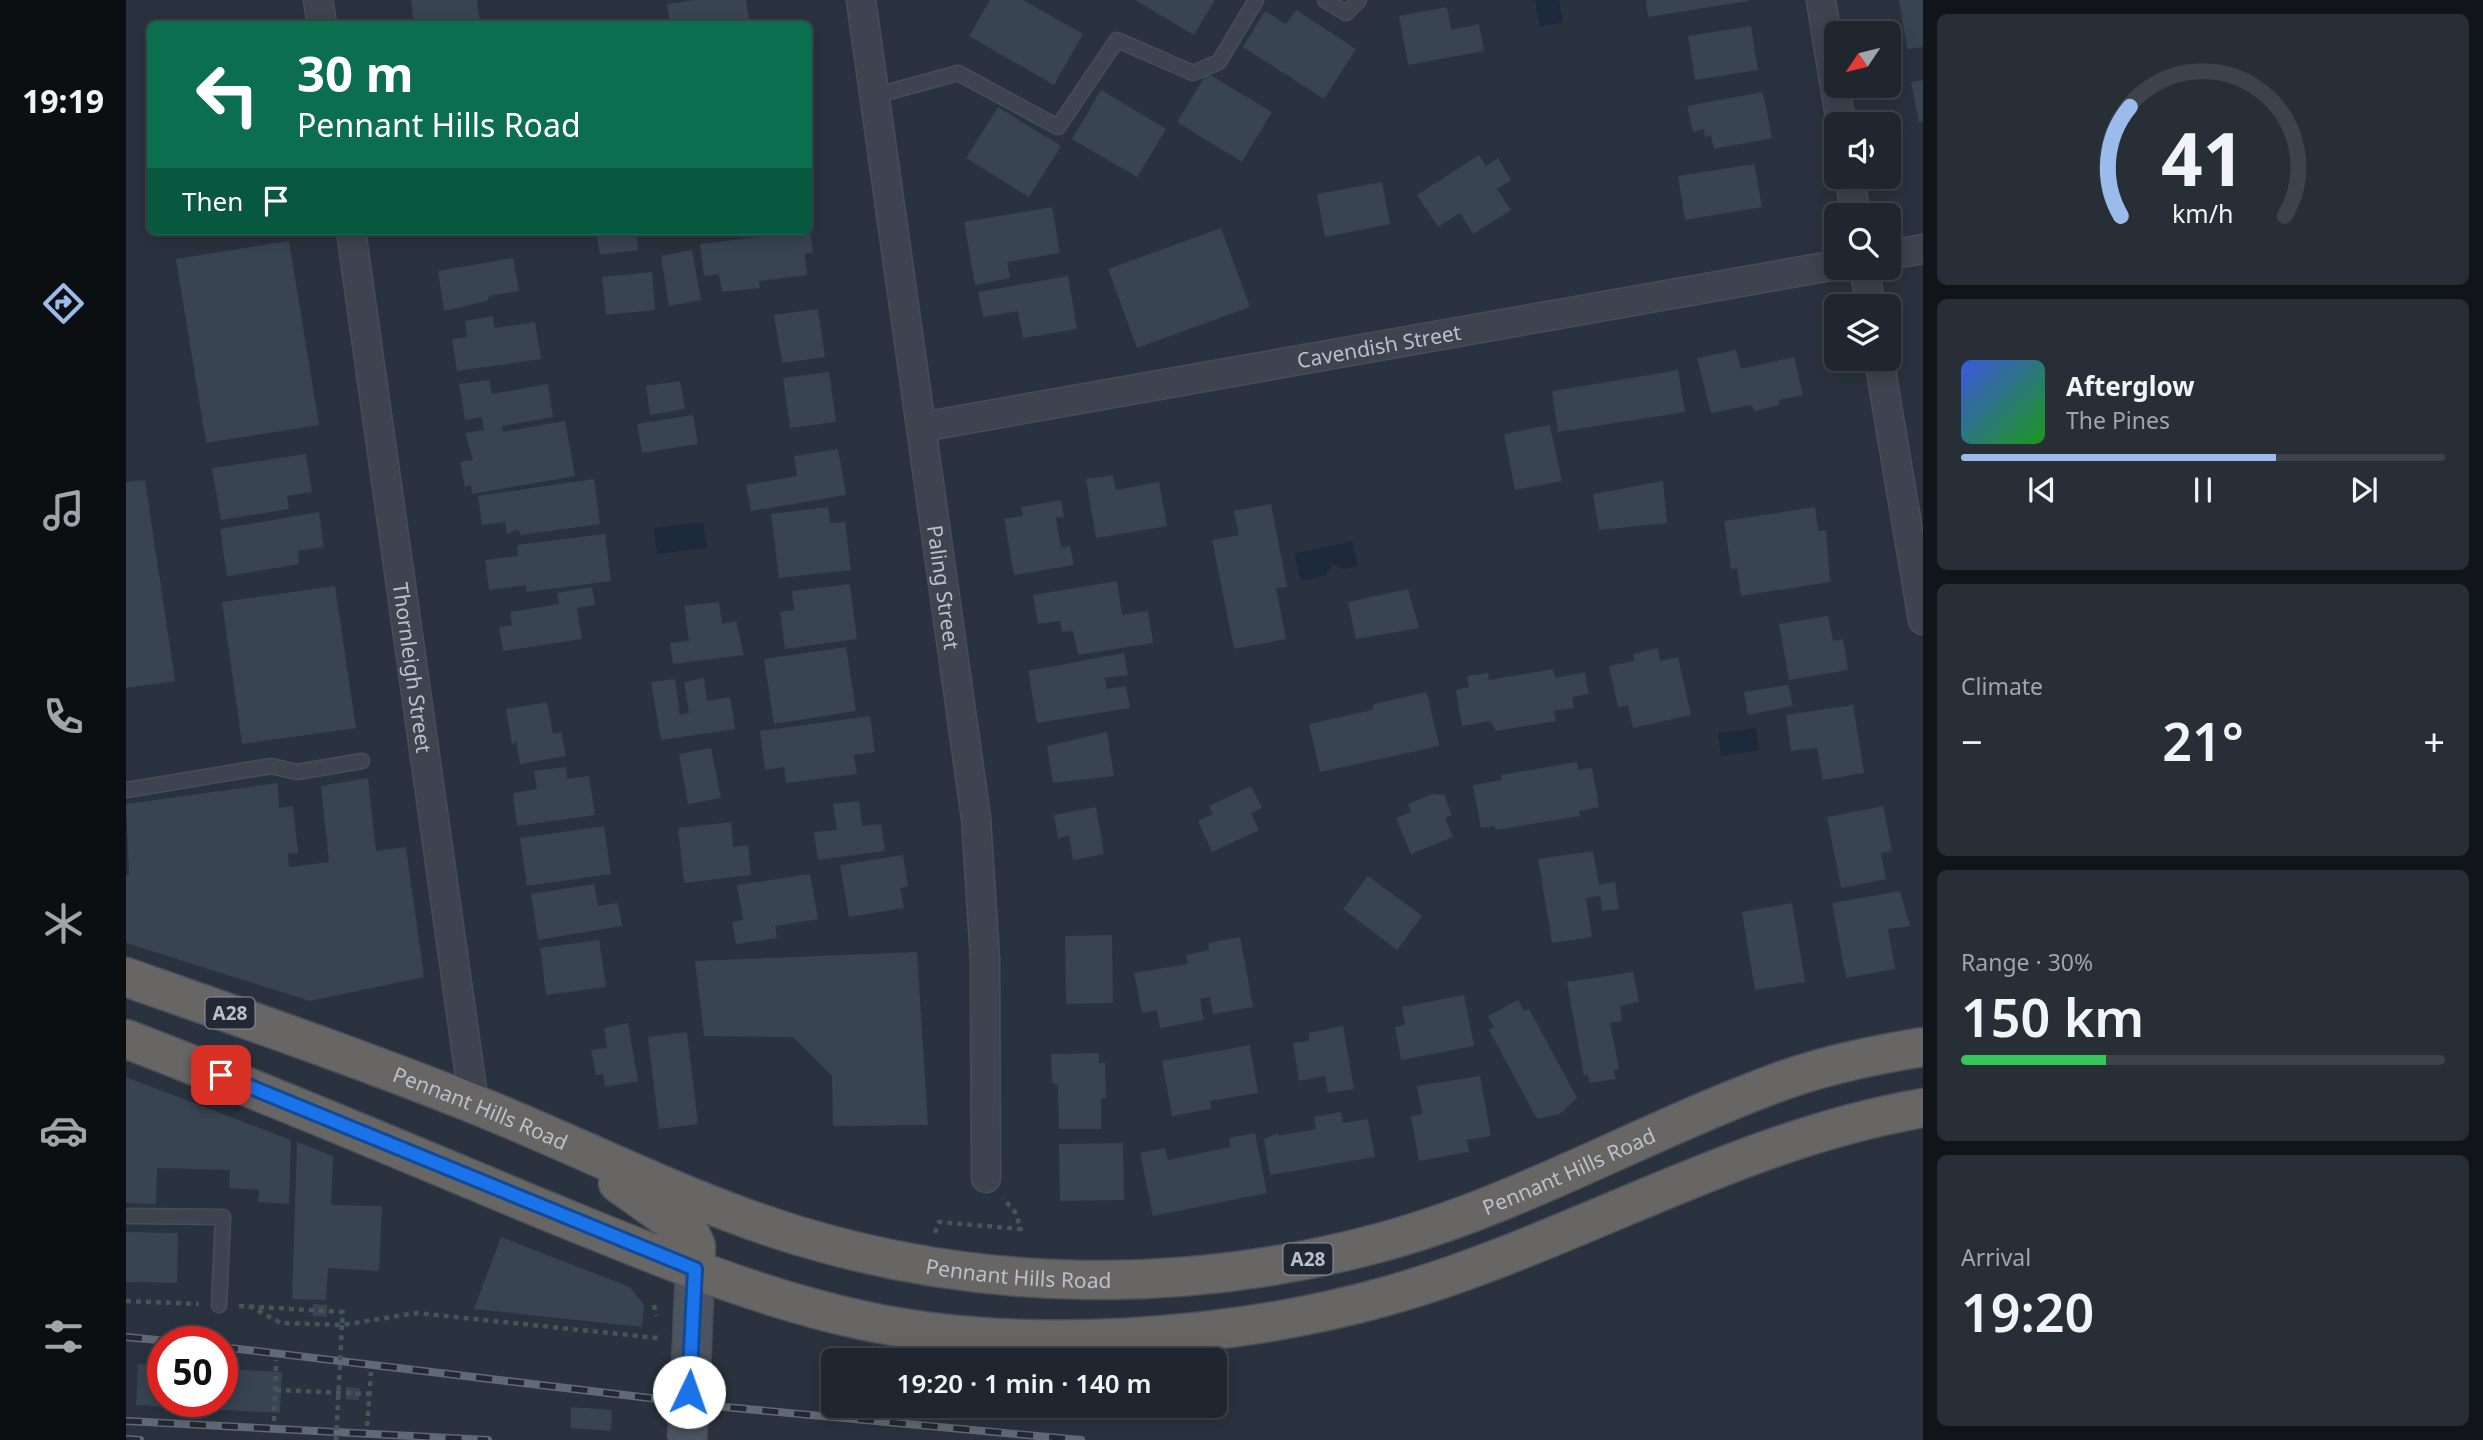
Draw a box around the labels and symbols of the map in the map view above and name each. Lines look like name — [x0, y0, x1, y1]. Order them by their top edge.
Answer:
north arrow — [1824, 21, 1900, 98]
street label: Cavendish Street — [1295, 318, 1464, 374]
street label: Paling Street — [921, 523, 966, 652]
street label: Thornleigh Street — [387, 581, 438, 755]
road number: A28 — [206, 998, 254, 1028]
pin — [191, 1045, 251, 1105]
street label: Pennant Hills Road — [389, 1060, 572, 1156]
street label: Pennant Hills Road — [1478, 1121, 1660, 1221]
road number: A28 — [1284, 1244, 1332, 1274]
street label: Pennant Hills Road — [924, 1252, 1111, 1294]
speed limit sign: 50 — [147, 1326, 238, 1417]
position arrow — [652, 1355, 726, 1429]

